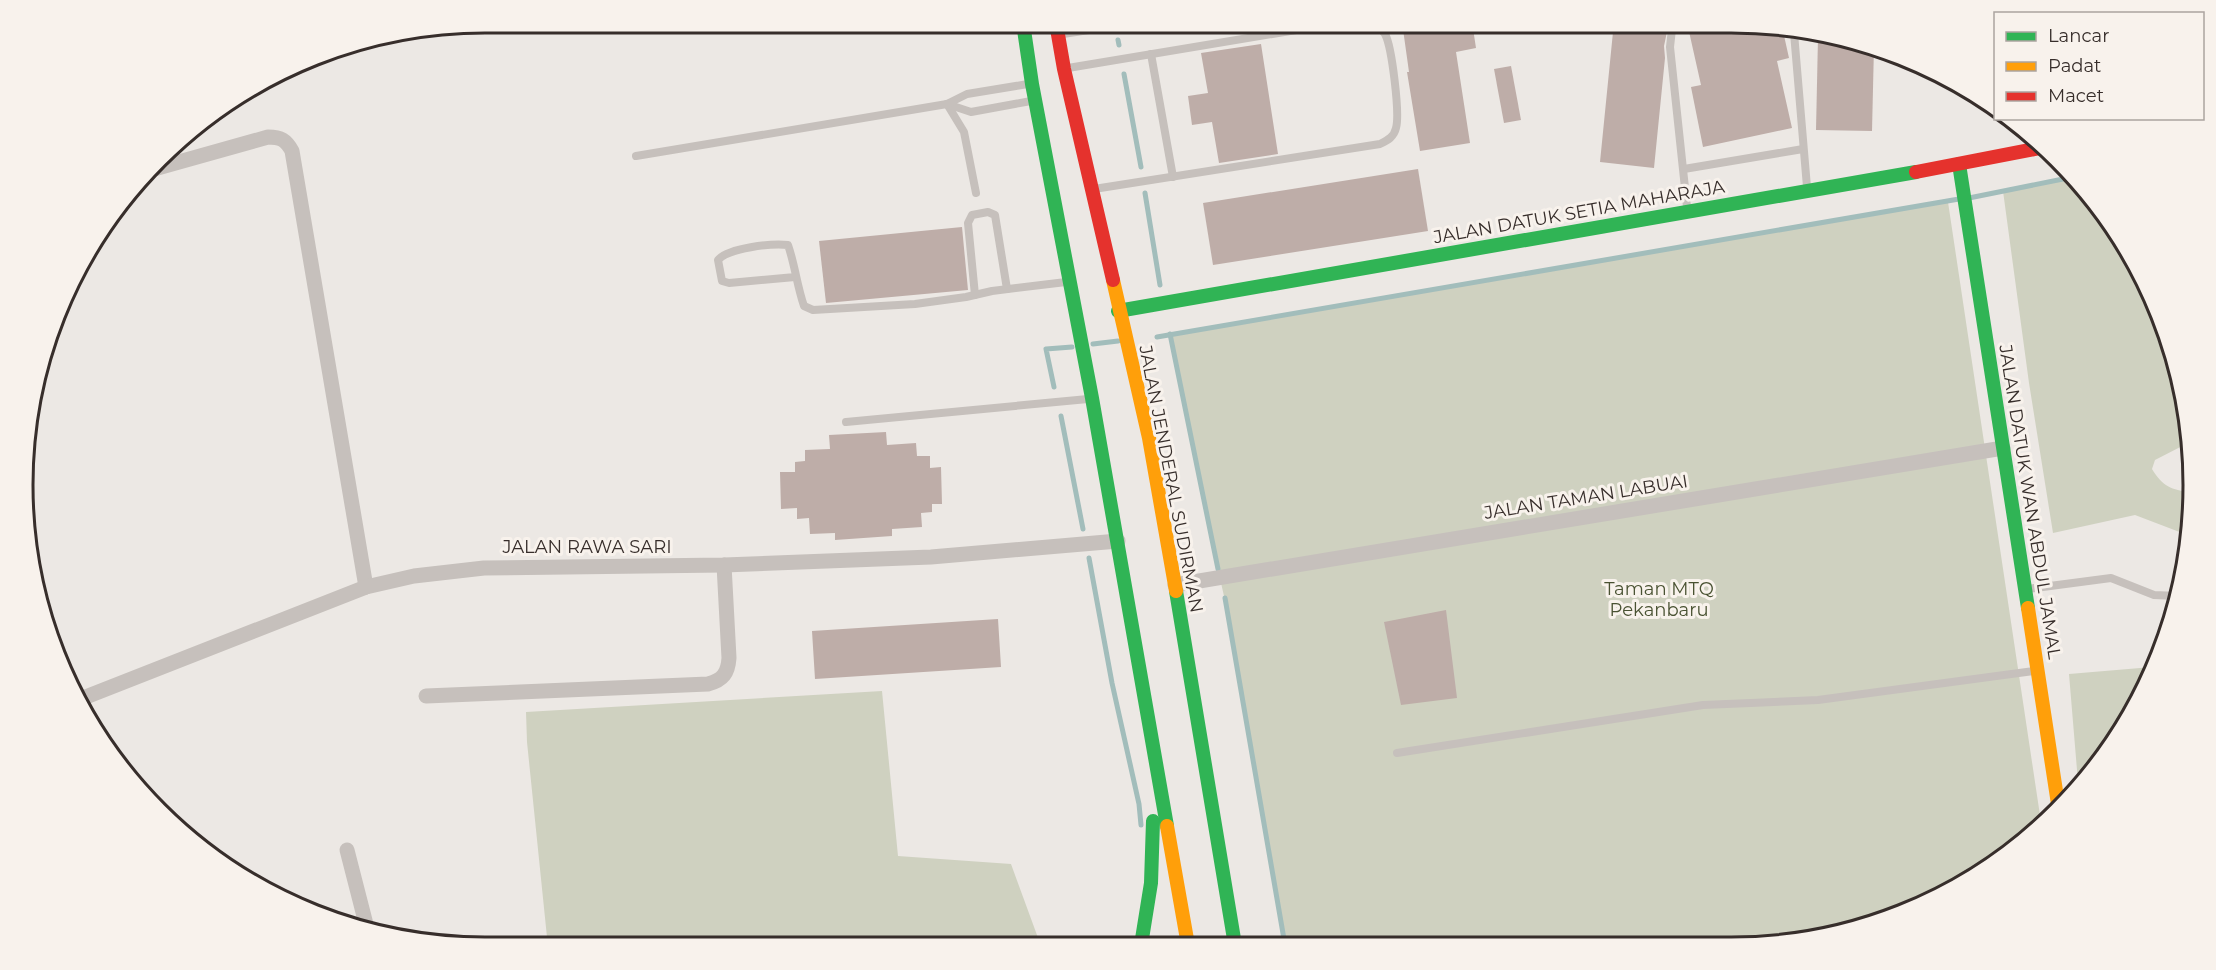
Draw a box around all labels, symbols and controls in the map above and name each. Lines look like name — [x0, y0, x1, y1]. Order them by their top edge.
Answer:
legend — [1994, 12, 2204, 120]
text: Lancar — [2048, 25, 2109, 47]
text: Padat — [2048, 55, 2101, 77]
text: Macet — [2048, 85, 2104, 107]
street label: JALAN DATUK SETIA MAHARAJA — [1431, 176, 1726, 249]
street label: JALAN DATUK WAN ABDUL JAMAL — [1994, 342, 2066, 661]
street label: JALAN JENDERAL SUDIRMAN — [1134, 343, 1208, 614]
street label: JALAN TAMAN LABUAI — [1482, 470, 1689, 524]
street label: JALAN RAWA SARI — [501, 536, 672, 558]
park label: Taman MTQ Pekanbaru — [1604, 578, 1714, 621]

